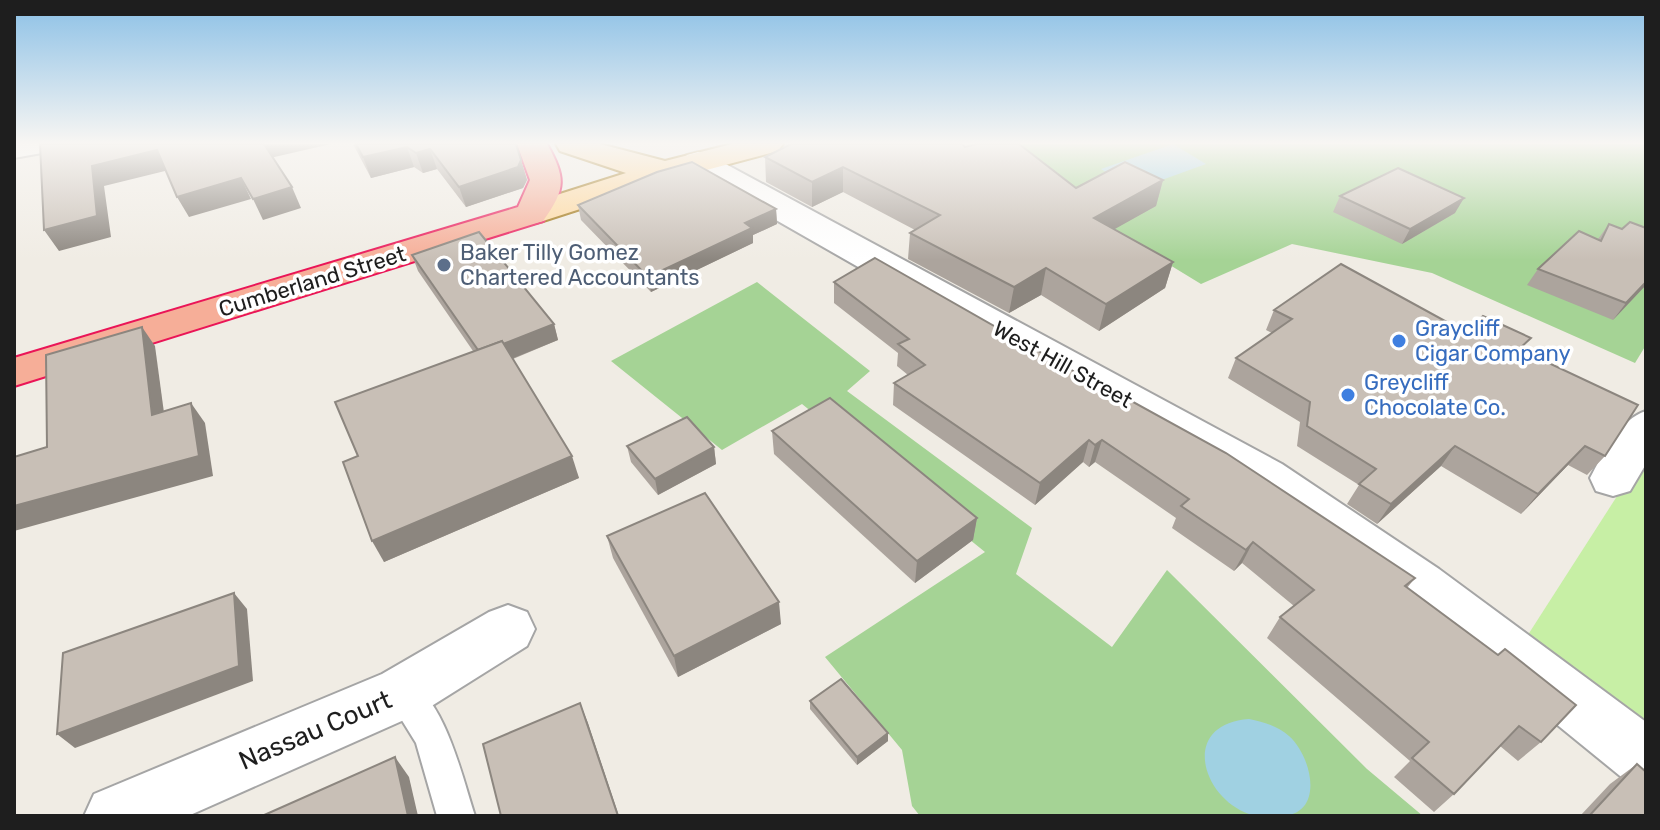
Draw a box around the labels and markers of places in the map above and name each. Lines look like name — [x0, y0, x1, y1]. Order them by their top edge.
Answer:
place label: Baker Tilly Gomez Chartered Accountants — [460, 239, 700, 291]
marker: Baker Tilly Gomez Chartered Accountants — [435, 256, 453, 274]
place label: Graycliff Cigar Company — [1415, 315, 1571, 367]
marker: Graycliff Cigar Company — [1390, 332, 1408, 350]
place label: Greycliff Chocolate Co. — [1364, 369, 1506, 421]
marker: Greycliff Chocolate Co. — [1339, 386, 1357, 404]

